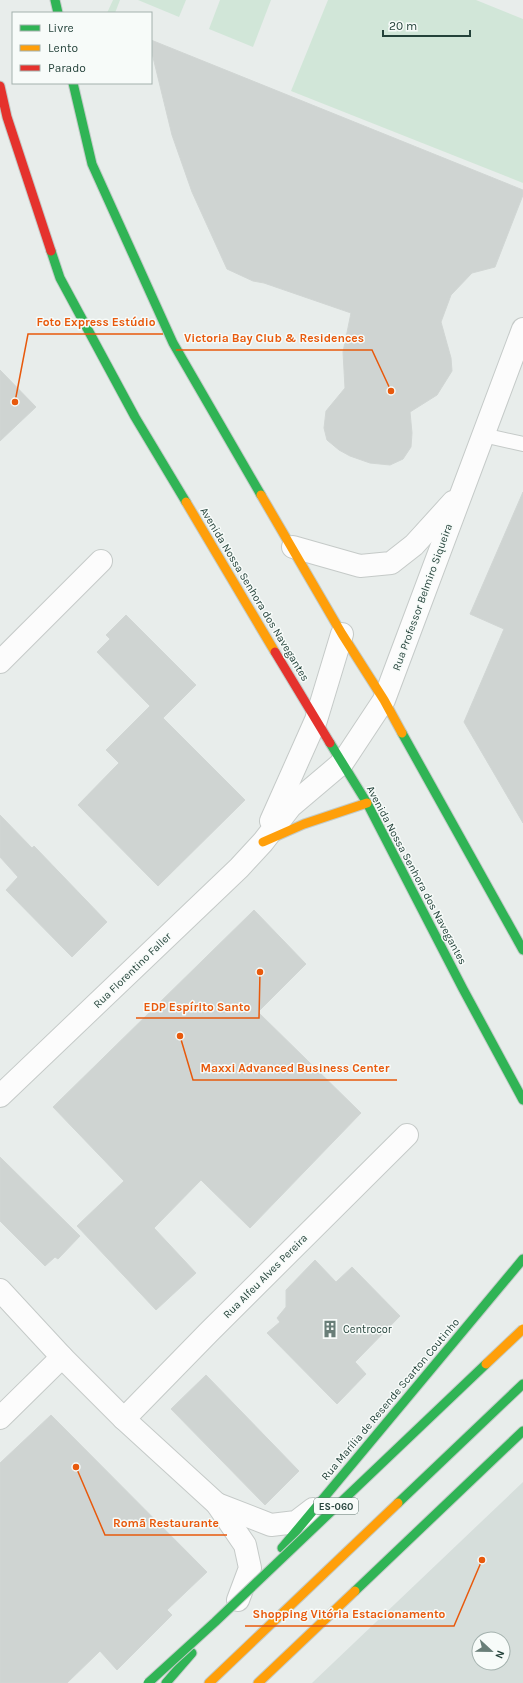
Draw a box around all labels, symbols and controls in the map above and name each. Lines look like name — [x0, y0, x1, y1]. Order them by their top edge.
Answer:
legend — [12, 12, 152, 84]
scale bar — [383, 12, 470, 38]
text: 20 m — [389, 19, 417, 33]
text: Livre — [48, 21, 74, 35]
text: Lento — [48, 41, 78, 55]
text: Parado — [48, 61, 86, 75]
callout: Foto Express Estúdio — [28, 310, 163, 334]
text: Foto Express Estúdio — [36, 315, 156, 329]
callout: Victoria Bay Club & Residences — [176, 326, 372, 350]
text: Victoria Bay Club & Residences — [184, 331, 364, 345]
street label: Avenida Nossa Senhora dos Navegantes — [197, 505, 312, 684]
street label: Rua Professor Belmiro Siqueira — [390, 522, 455, 672]
street label: Avenida Nossa Senhora dos Navegantes — [364, 784, 469, 967]
street label: Rua Florentino Faller — [91, 930, 174, 1011]
callout: EDP Espírito Santo — [136, 994, 259, 1018]
text: EDP Espírito Santo — [144, 1000, 251, 1014]
callout: Maxxi Advanced Business Center — [193, 1056, 397, 1080]
text: Maxxi Advanced Business Center — [201, 1061, 390, 1075]
street label: Rua Alfeu Alves Pereira — [221, 1232, 310, 1321]
street label: Rua Marília de Resende Scarton Coutinho — [319, 1316, 462, 1483]
building icon: Centrocor — [320, 1319, 340, 1339]
place label: Centrocor — [343, 1323, 392, 1336]
road number: ES-060 — [314, 1498, 358, 1514]
callout: Romã Restaurante — [105, 1511, 227, 1535]
text: Romã Restaurante — [113, 1516, 219, 1530]
callout: Shopping Vitória Estacionamento — [245, 1602, 454, 1626]
text: Shopping Vitória Estacionamento — [253, 1607, 446, 1621]
north arrow — [471, 1631, 511, 1671]
text: N — [492, 1648, 507, 1661]

